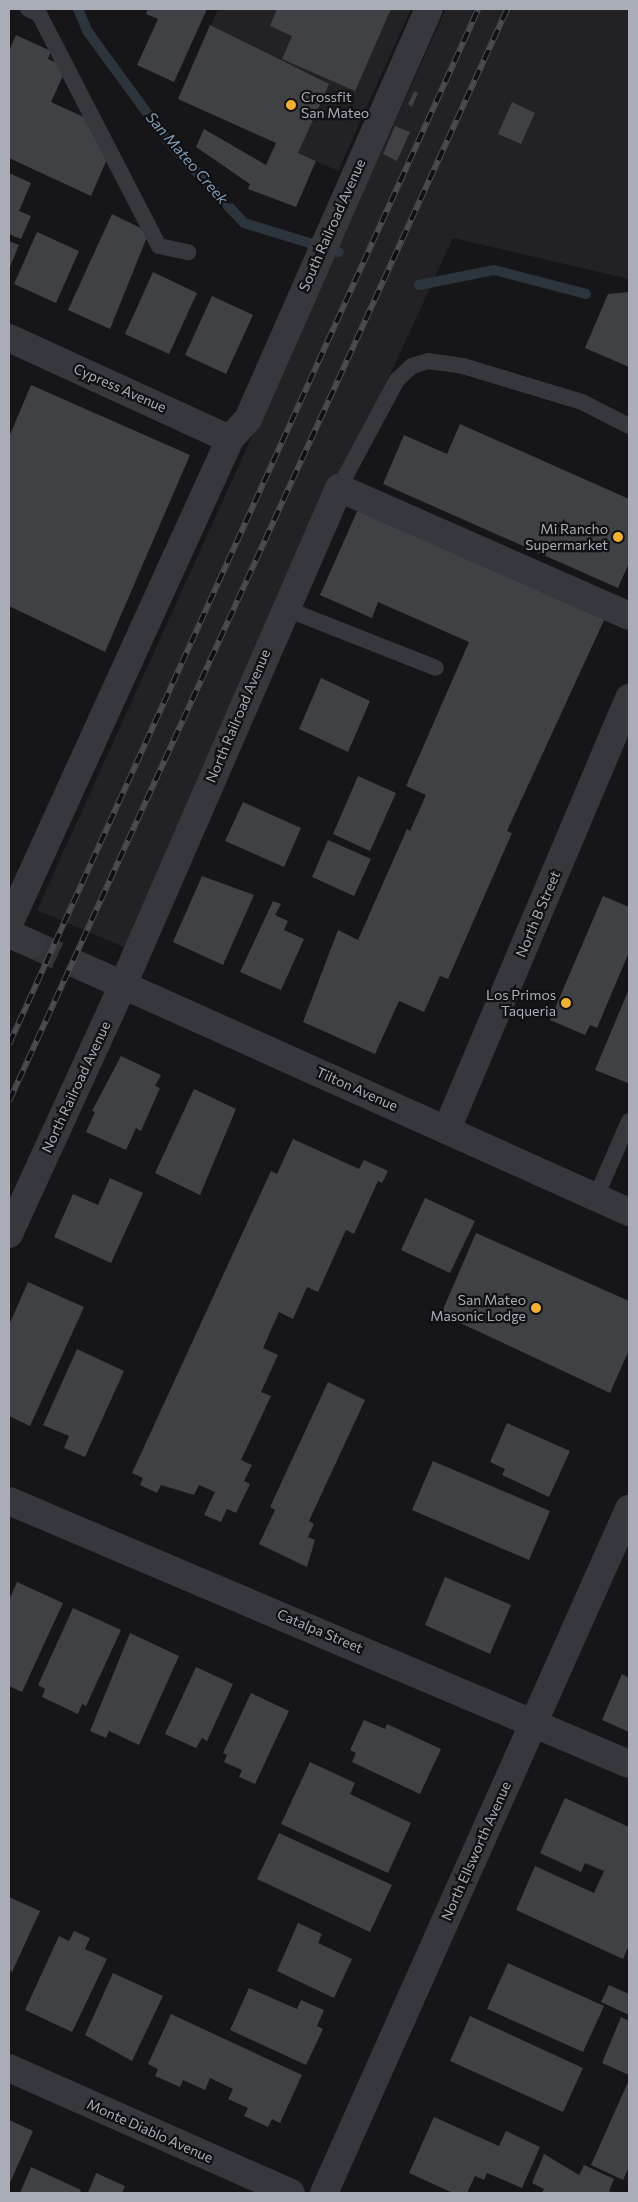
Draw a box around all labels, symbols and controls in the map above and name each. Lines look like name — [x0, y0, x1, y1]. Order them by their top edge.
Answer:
place label: Crossfit San Mateo — [301, 89, 369, 121]
marker: Crossfit San Mateo — [285, 99, 297, 111]
water label: San Mateo Creek — [142, 108, 232, 208]
street label: South Railroad Avenue — [295, 156, 369, 294]
street label: Cypress Avenue — [71, 360, 169, 416]
place label: Mi Rancho Supermarket — [525, 521, 608, 554]
marker: Mi Rancho Supermarket — [612, 531, 624, 543]
street label: North Railroad Avenue — [202, 647, 274, 785]
street label: North B Street — [512, 868, 564, 960]
place label: Los Primos Taqueria — [486, 987, 556, 1020]
marker: Los Primos Taqueria — [560, 997, 572, 1009]
street label: North Railroad Avenue — [38, 1019, 114, 1155]
street label: Tilton Avenue — [314, 1064, 400, 1114]
place label: San Mateo Masonic Lodge — [430, 1292, 526, 1324]
marker: San Mateo Masonic Lodge — [530, 1302, 542, 1314]
street label: Catalpa Street — [275, 1605, 365, 1657]
street label: North Ellsworth Avenue — [438, 1779, 514, 1923]
street label: Monte Diablo Avenue — [84, 2096, 216, 2166]

